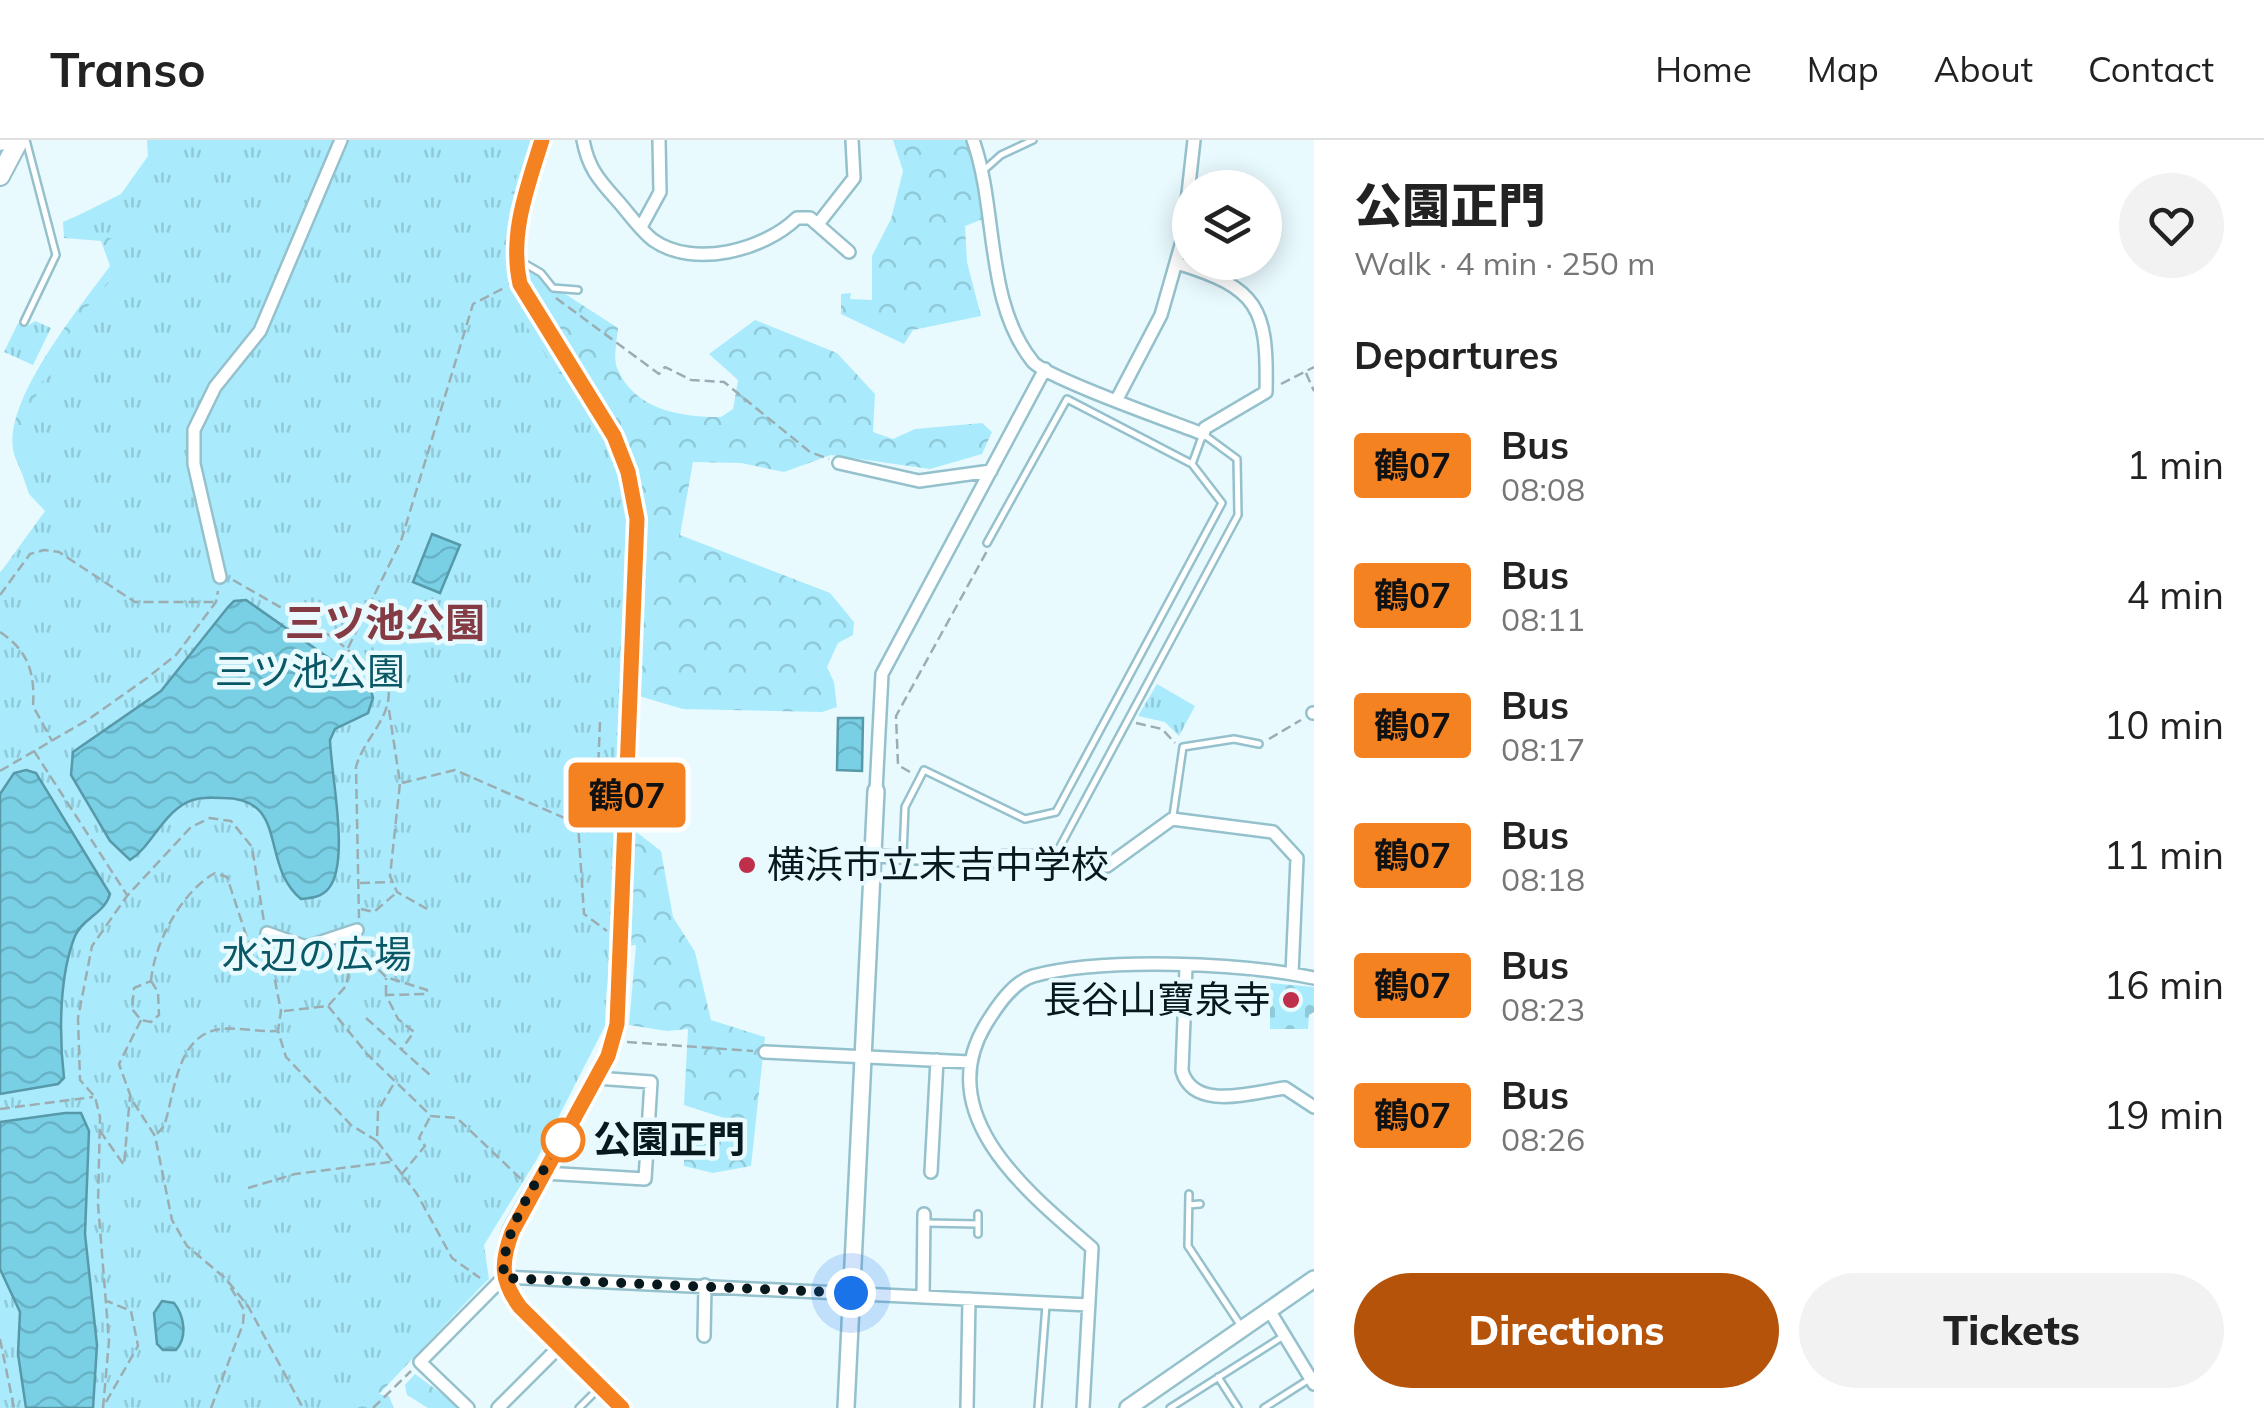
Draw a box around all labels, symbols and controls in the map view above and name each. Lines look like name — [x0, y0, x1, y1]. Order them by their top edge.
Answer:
text: Transo — [50, 39, 206, 99]
text: Home — [1655, 47, 1752, 91]
text: Map — [1807, 47, 1879, 91]
text: About — [1934, 47, 2033, 91]
text: Contact — [2088, 47, 2214, 91]
map controls — [1172, 170, 1282, 280]
button: layers — [1172, 170, 1282, 280]
button: heart — [2119, 173, 2224, 278]
text: 公園正門 — [1354, 175, 1546, 235]
text: Walk · 4 min · 250 m — [1354, 243, 1655, 283]
text: Departures — [1354, 331, 1558, 379]
text: Bus — [1501, 421, 1569, 469]
text: 1 min — [2127, 441, 2224, 489]
text: 鶴07 — [1374, 443, 1451, 487]
text: 08:08 — [1501, 469, 1585, 509]
text: Bus — [1501, 551, 1569, 599]
text: 4 min — [2127, 571, 2224, 619]
text: 鶴07 — [1374, 573, 1451, 617]
district label: 三ツ池公園 — [285, 597, 485, 647]
text: 08:11 — [1501, 599, 1585, 639]
park label: 三ツ池公園 — [215, 647, 405, 695]
text: Bus — [1501, 681, 1569, 729]
text: 10 min — [2104, 701, 2224, 749]
text: 鶴07 — [1374, 703, 1451, 747]
text: 08:17 — [1501, 729, 1585, 769]
line badge: 鶴07 — [570, 762, 684, 828]
text: 鶴07 — [588, 773, 666, 817]
text: Bus — [1501, 811, 1569, 859]
text: 11 min — [2104, 831, 2224, 879]
text: 鶴07 — [1374, 833, 1451, 877]
place label: 横浜市立末吉中学校 — [767, 840, 1109, 888]
marker: 横浜市立末吉中学校 — [736, 854, 758, 876]
text: 08:18 — [1501, 859, 1585, 899]
park label: 水辺の広場 — [222, 930, 412, 978]
text: Bus — [1501, 941, 1569, 989]
text: 16 min — [2104, 961, 2224, 1009]
text: 鶴07 — [1374, 963, 1451, 1007]
place label: 長谷山寶泉寺 — [1043, 975, 1271, 1023]
marker: 長谷山寶泉寺 — [1280, 989, 1302, 1011]
text: 08:23 — [1501, 989, 1585, 1029]
text: Bus — [1501, 1071, 1569, 1119]
text: 19 min — [2104, 1091, 2224, 1139]
text: 鶴07 — [1374, 1093, 1451, 1137]
place label: 公園正門 — [593, 1115, 745, 1163]
marker: 公園正門 — [542, 1119, 584, 1161]
text: 08:26 — [1501, 1119, 1585, 1159]
your location — [826, 1268, 876, 1318]
button: Directions — [1354, 1273, 1779, 1388]
button: Tickets — [1799, 1273, 2224, 1388]

